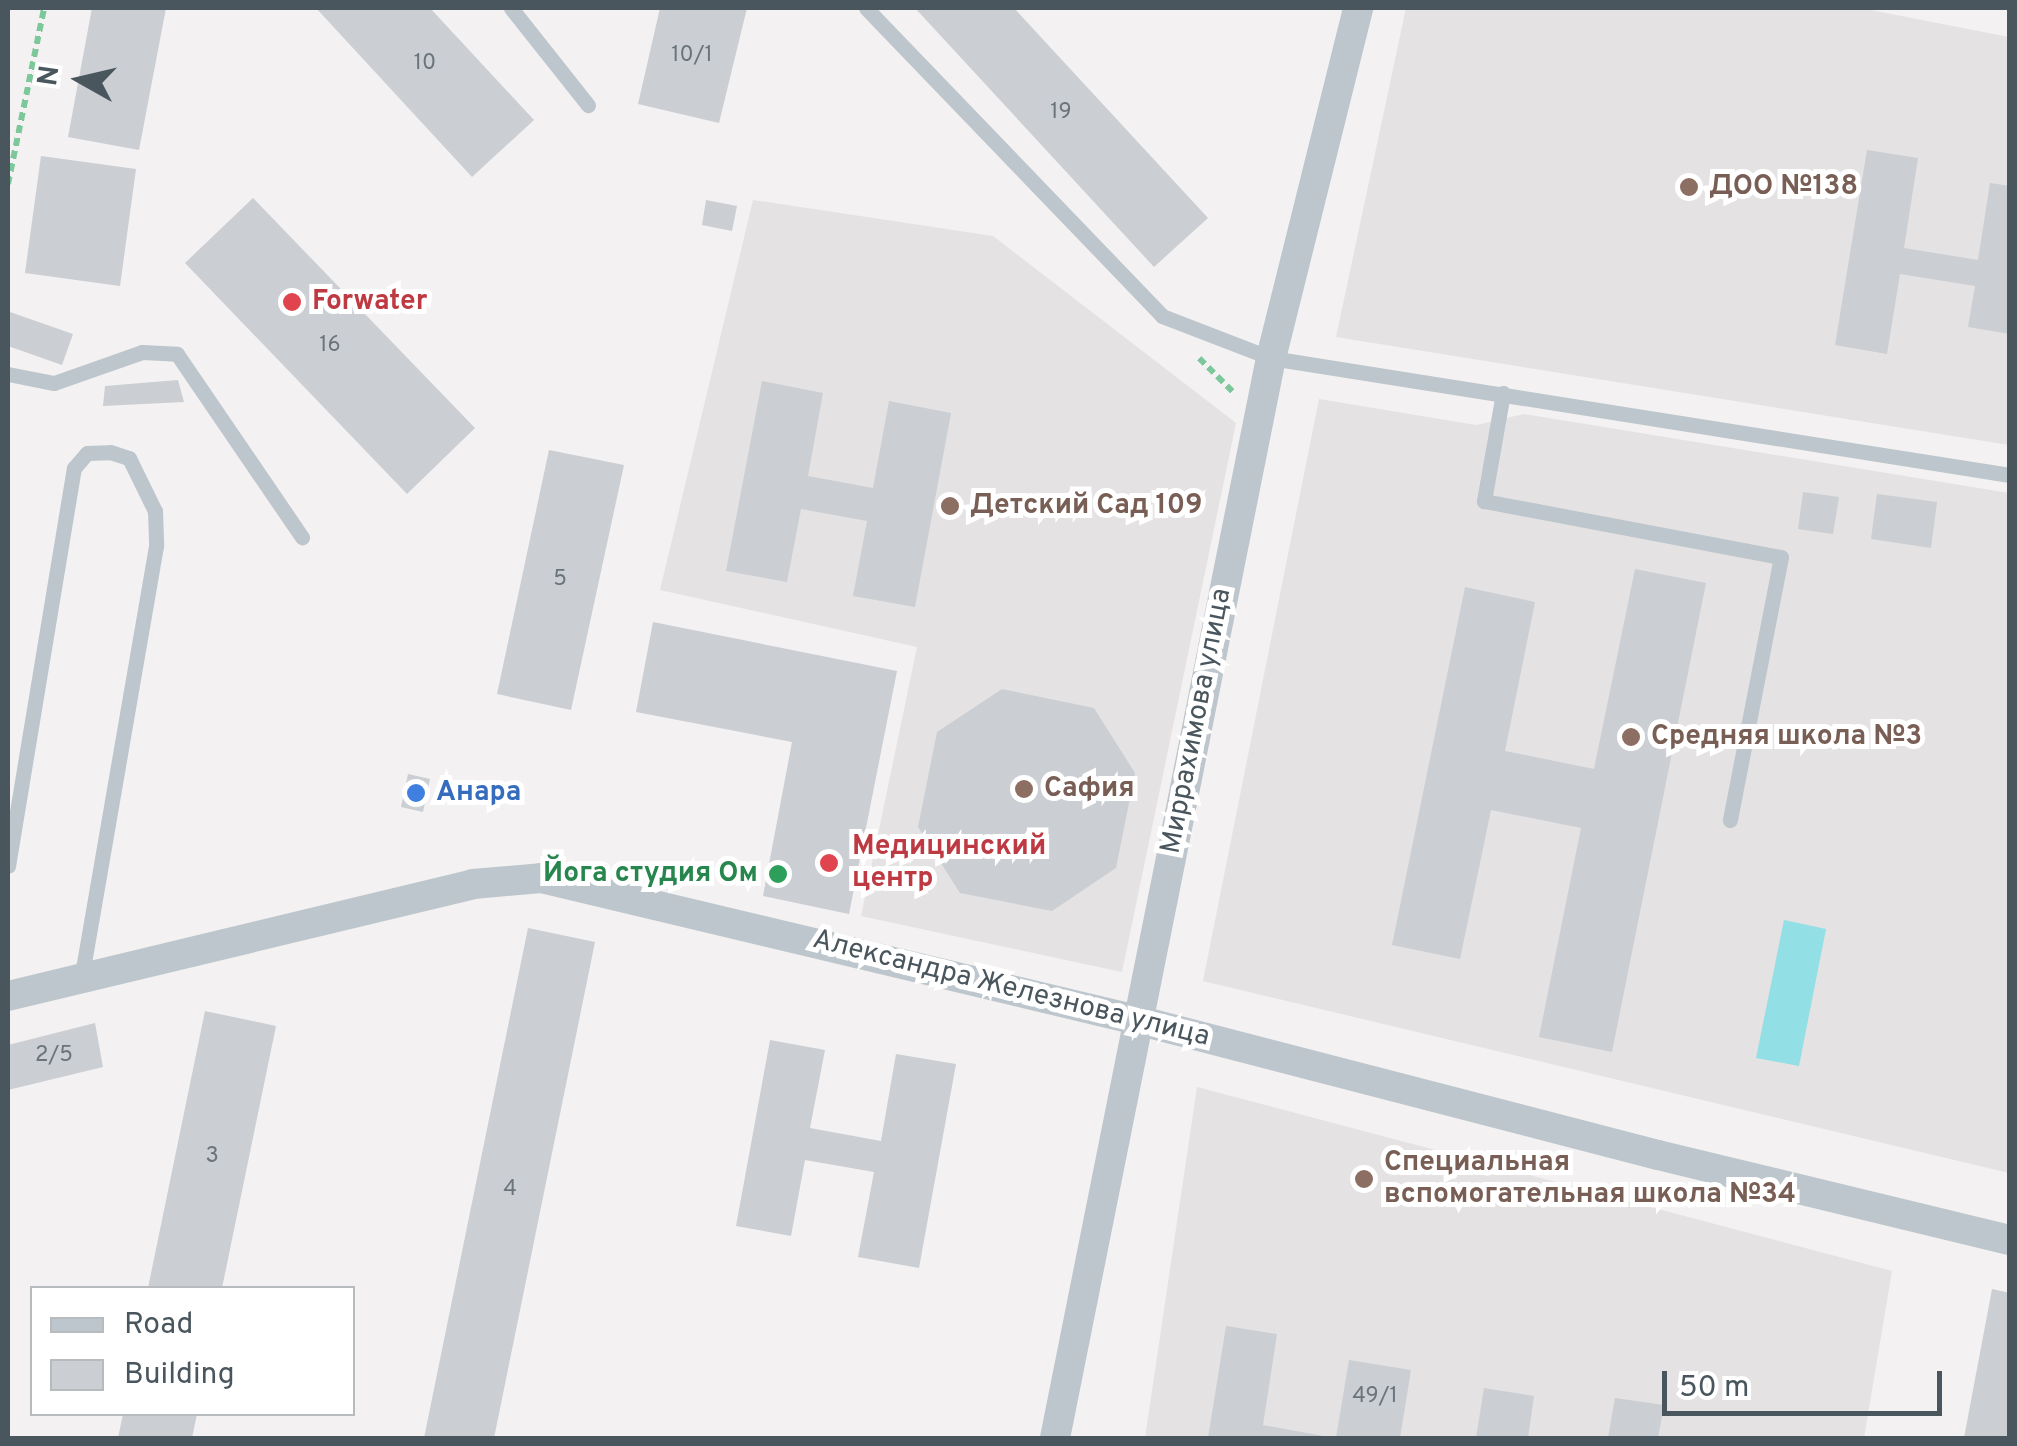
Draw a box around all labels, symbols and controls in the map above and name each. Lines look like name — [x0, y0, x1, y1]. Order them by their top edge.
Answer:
north arrow — [30, 30, 130, 130]
house number: 10/1 — [671, 43, 713, 69]
house number: 10 — [414, 51, 436, 77]
text: N — [31, 63, 70, 88]
house number: 19 — [1050, 100, 1072, 126]
place label: ДОО №138 — [1709, 170, 1858, 204]
marker: ДОО №138 — [1678, 176, 1700, 198]
place label: Forwater — [312, 285, 427, 319]
marker: Forwater — [281, 291, 303, 313]
house number: 16 — [319, 333, 341, 359]
place label: Детский Сад 109 — [970, 489, 1202, 523]
marker: Детский Сад 109 — [939, 495, 961, 517]
house number: 5 — [553, 567, 567, 593]
street label: Миррахимова улица — [1155, 585, 1239, 857]
place label: Средняя школа №3 — [1651, 720, 1922, 754]
marker: Средняя школа №3 — [1620, 726, 1642, 748]
place label: Сафия — [1044, 772, 1135, 806]
place label: Анара — [436, 776, 521, 810]
marker: Сафия — [1013, 778, 1035, 800]
marker: Анара — [405, 782, 427, 804]
place label: Медицинский центр — [852, 830, 1046, 896]
marker: Медицинский центр — [816, 850, 842, 876]
place label: Йога студия Ом — [543, 857, 758, 891]
marker: Йога студия Ом — [767, 863, 789, 885]
street label: Александра Железнова улица — [809, 923, 1213, 1055]
house number: 2/5 — [35, 1043, 73, 1069]
house number: 3 — [205, 1144, 219, 1170]
place label: Специальная вспомогательная школа №34 — [1384, 1146, 1796, 1212]
marker: Специальная вспомогательная школа №34 — [1353, 1168, 1375, 1190]
house number: 4 — [503, 1177, 517, 1203]
legend — [30, 1286, 355, 1416]
text: Road — [124, 1307, 193, 1344]
scale bar — [1667, 1351, 1947, 1413]
text: Building — [124, 1357, 235, 1394]
text: 50 m — [1679, 1370, 1749, 1407]
house number: 49/1 — [1352, 1384, 1398, 1410]

